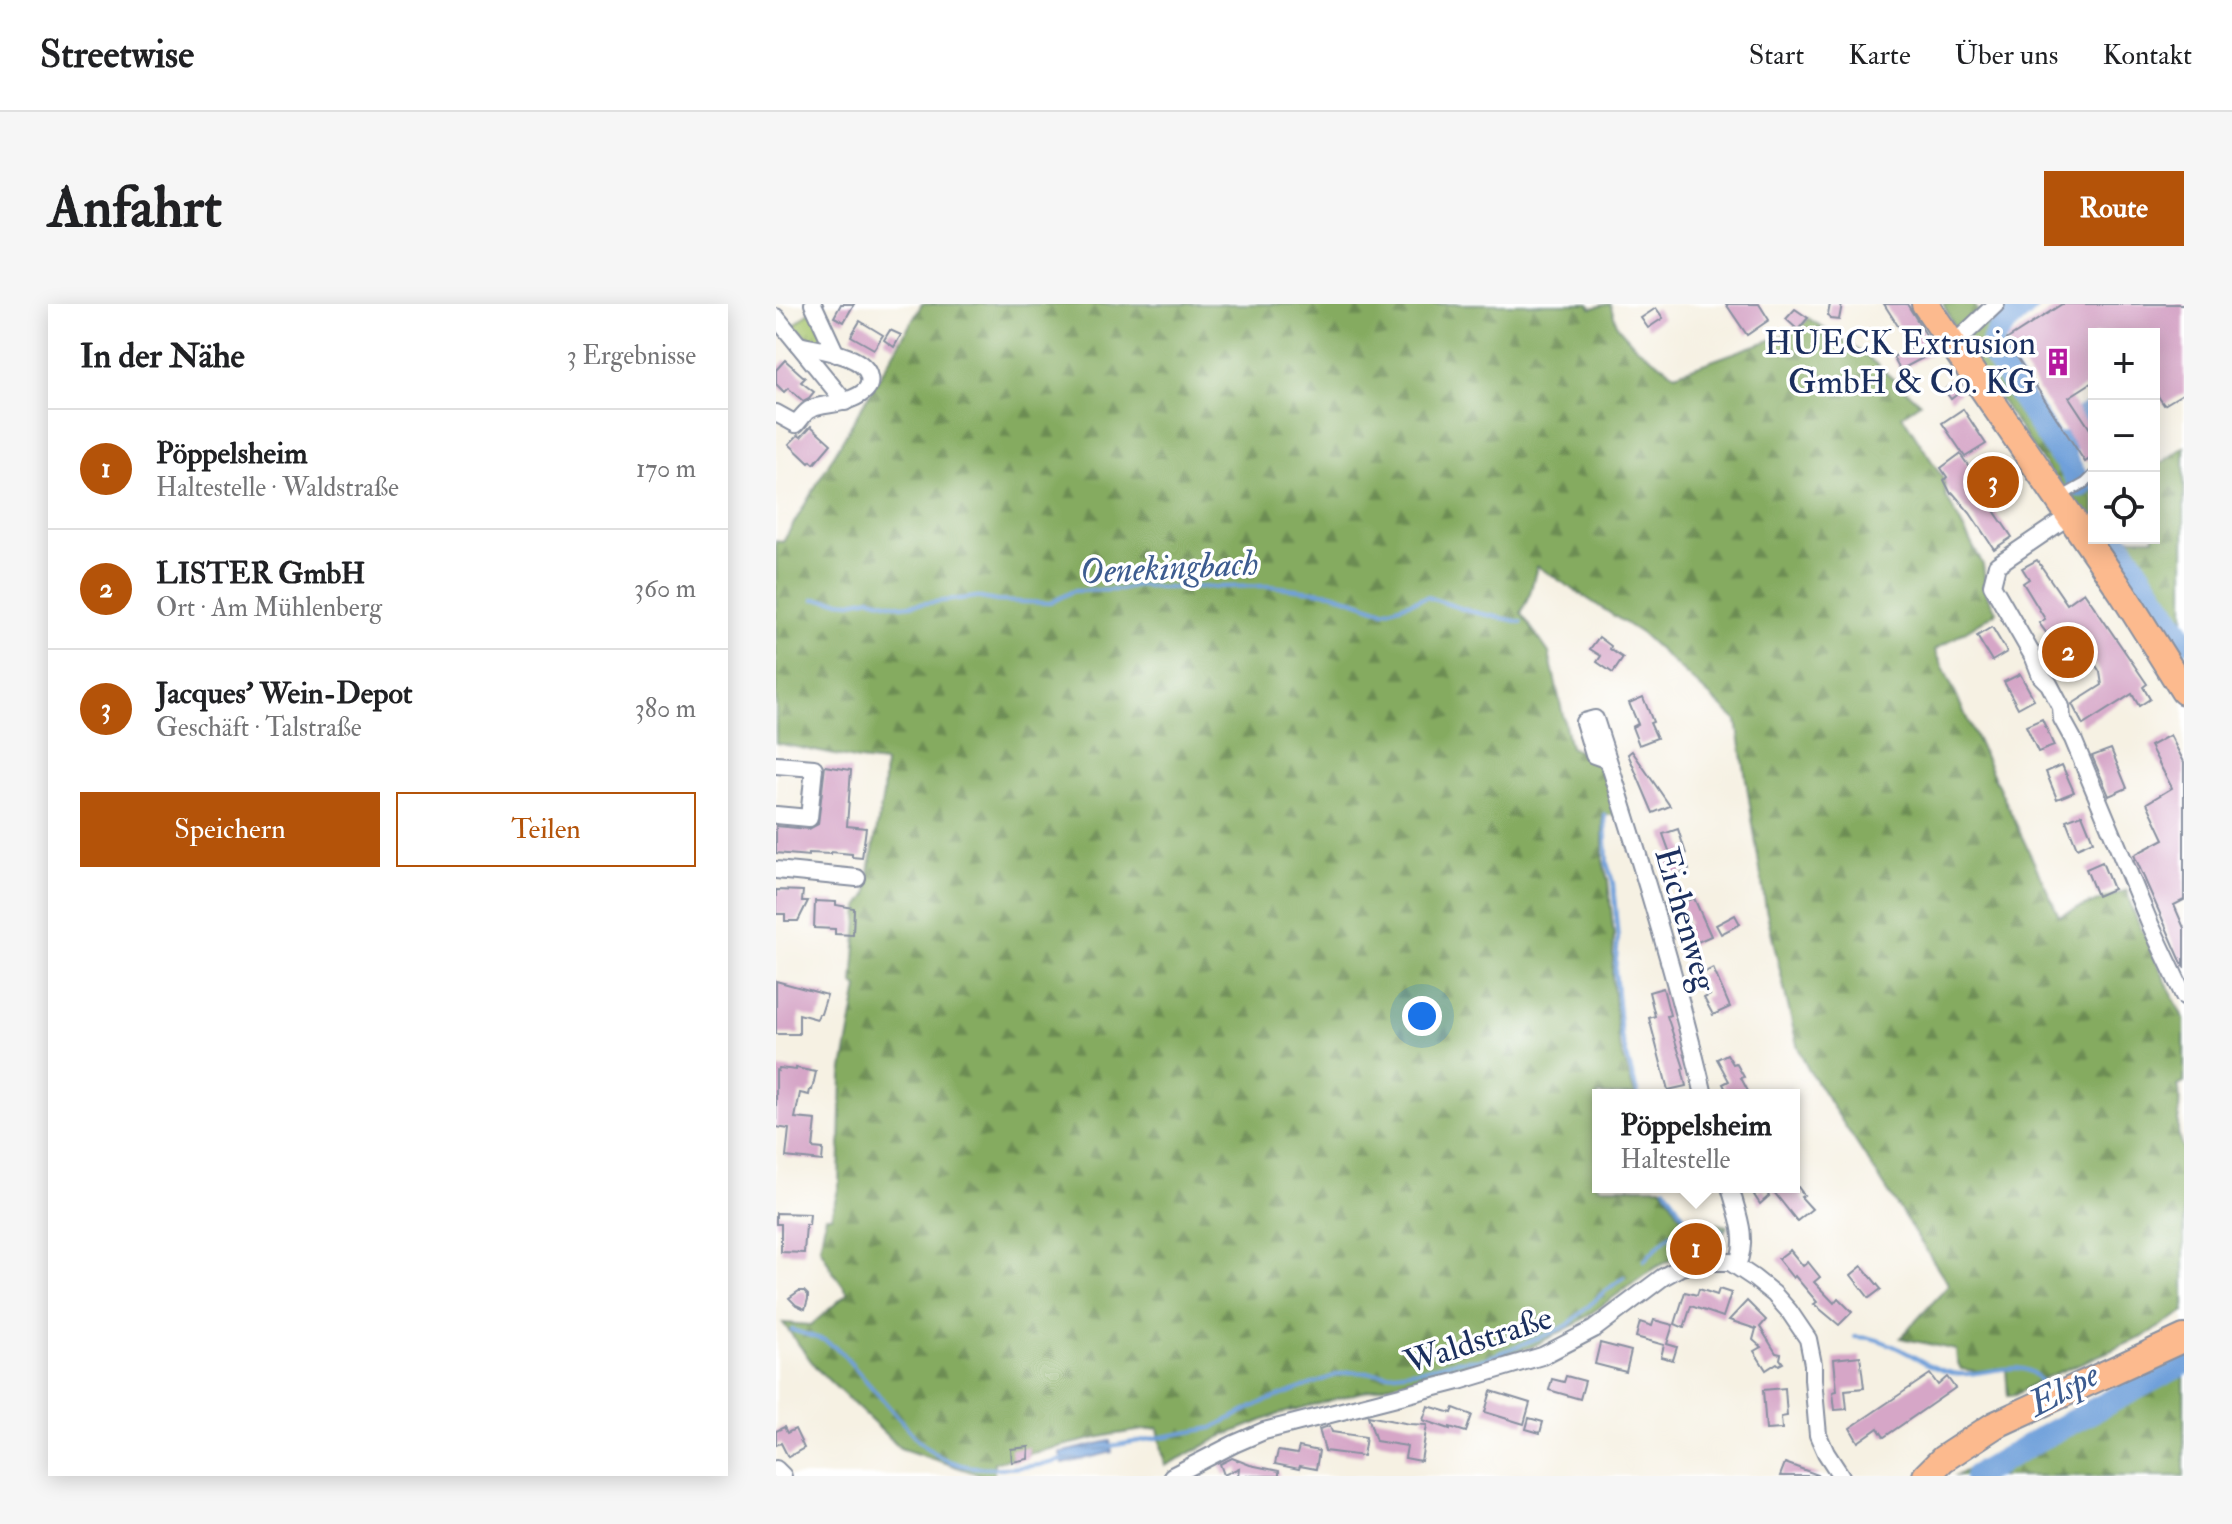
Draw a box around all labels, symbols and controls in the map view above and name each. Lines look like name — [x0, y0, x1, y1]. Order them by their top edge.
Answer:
text: Streetwise — [40, 31, 194, 79]
text: Start — [1749, 38, 1804, 73]
text: Karte — [1848, 38, 1911, 73]
text: Über uns — [1955, 38, 2058, 73]
text: Kontakt — [2102, 38, 2192, 73]
button: Route — [2044, 171, 2184, 246]
text: Anfahrt — [48, 173, 222, 244]
place label: HUECK Extrusion GmbH & Co. KG — [1764, 322, 2036, 404]
map controls — [2088, 328, 2160, 544]
button: + — [2088, 328, 2160, 400]
text: In der Nähe — [80, 335, 245, 378]
text: 3 Ergebnisse — [567, 340, 696, 372]
building icon: HUECK Extrusion GmbH & Co. KG — [2043, 347, 2073, 377]
button: − — [2088, 400, 2160, 472]
text: Pöppelsheim — [156, 435, 307, 472]
pin: 3 — [1967, 452, 2019, 512]
text: 1 — [101, 453, 111, 485]
text: 170 m — [636, 453, 696, 485]
text: Haltestelle · Waldstraße — [156, 472, 399, 504]
button: locate — [2088, 472, 2160, 544]
water label: Oenekingbach — [1078, 540, 1260, 595]
text: LISTER GmbH — [156, 555, 365, 592]
text: 2 — [99, 573, 113, 605]
text: 360 m — [634, 573, 696, 605]
text: Ort · Am Mühlenberg — [156, 592, 382, 624]
pin: 2 — [2042, 622, 2094, 682]
text: Jacques’ Wein-Depot — [156, 675, 413, 712]
text: 3 — [101, 693, 111, 725]
text: 380 m — [635, 693, 696, 725]
text: Geschäft · Talstraße — [156, 712, 362, 744]
button: Speichern — [80, 792, 380, 867]
button: Teilen — [396, 792, 696, 867]
street label: Eichenweg — [1645, 842, 1727, 998]
your location — [1402, 996, 1442, 1036]
popup — [1592, 1089, 1800, 1193]
text: Pöppelsheim — [1620, 1107, 1772, 1144]
text: Haltestelle — [1620, 1144, 1730, 1176]
pin: 1 — [1670, 1219, 1722, 1279]
street label: Waldstraße — [1398, 1296, 1558, 1385]
water label: Elspe — [2019, 1352, 2108, 1427]

